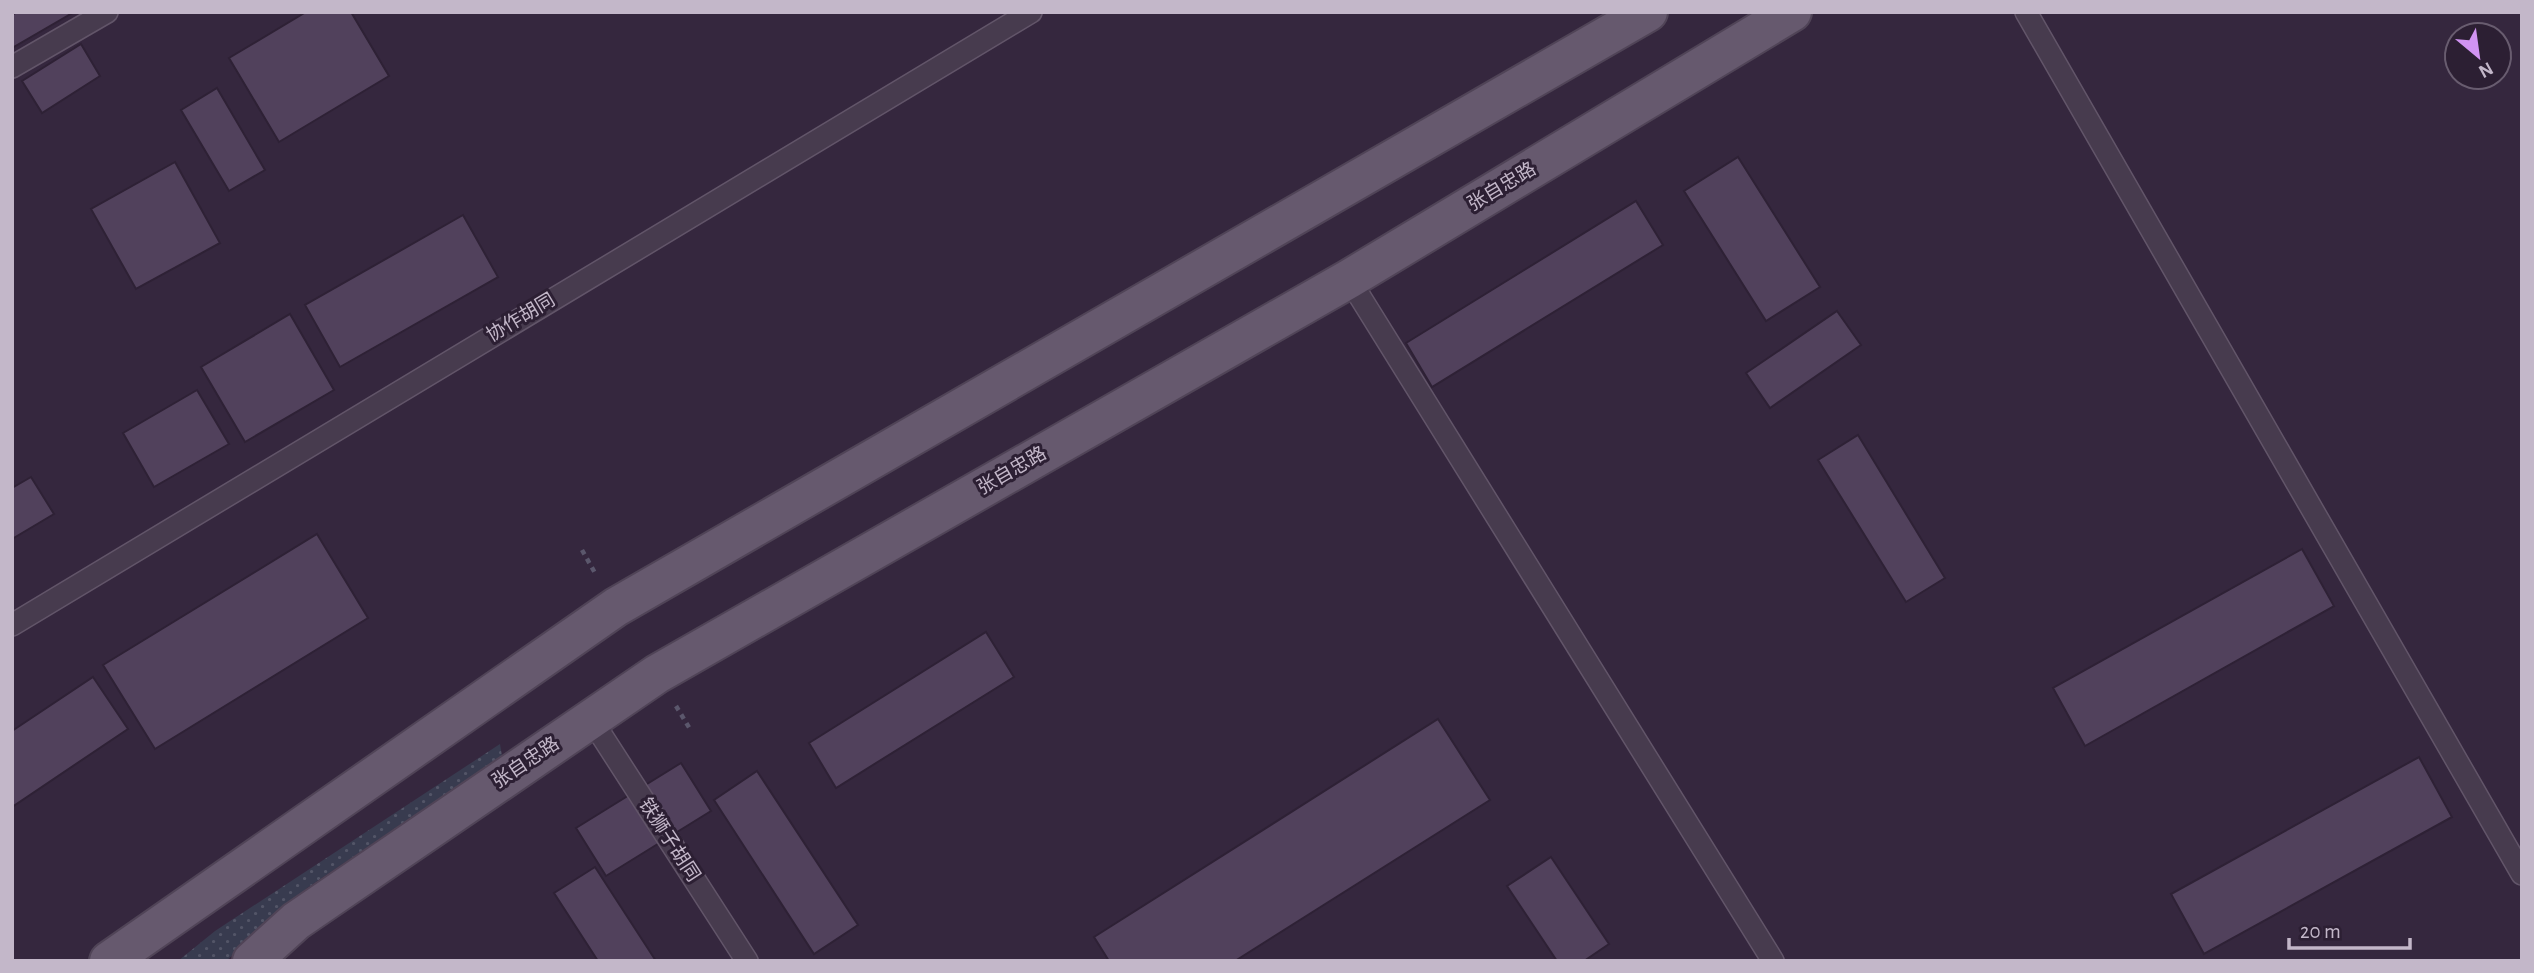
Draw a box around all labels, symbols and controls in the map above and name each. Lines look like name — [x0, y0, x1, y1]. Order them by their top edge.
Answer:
north arrow — [2443, 21, 2513, 91]
text: N — [2475, 58, 2496, 81]
street label: 张自忠路 — [1463, 158, 1539, 215]
street label: 协作胡同 — [483, 289, 558, 346]
street label: 张自忠路 — [973, 442, 1050, 498]
street label: 张自忠路 — [488, 732, 563, 792]
street label: 铁狮子胡同 — [635, 794, 704, 885]
scale bar — [2289, 906, 2410, 950]
text: 20 m — [2300, 921, 2341, 942]

